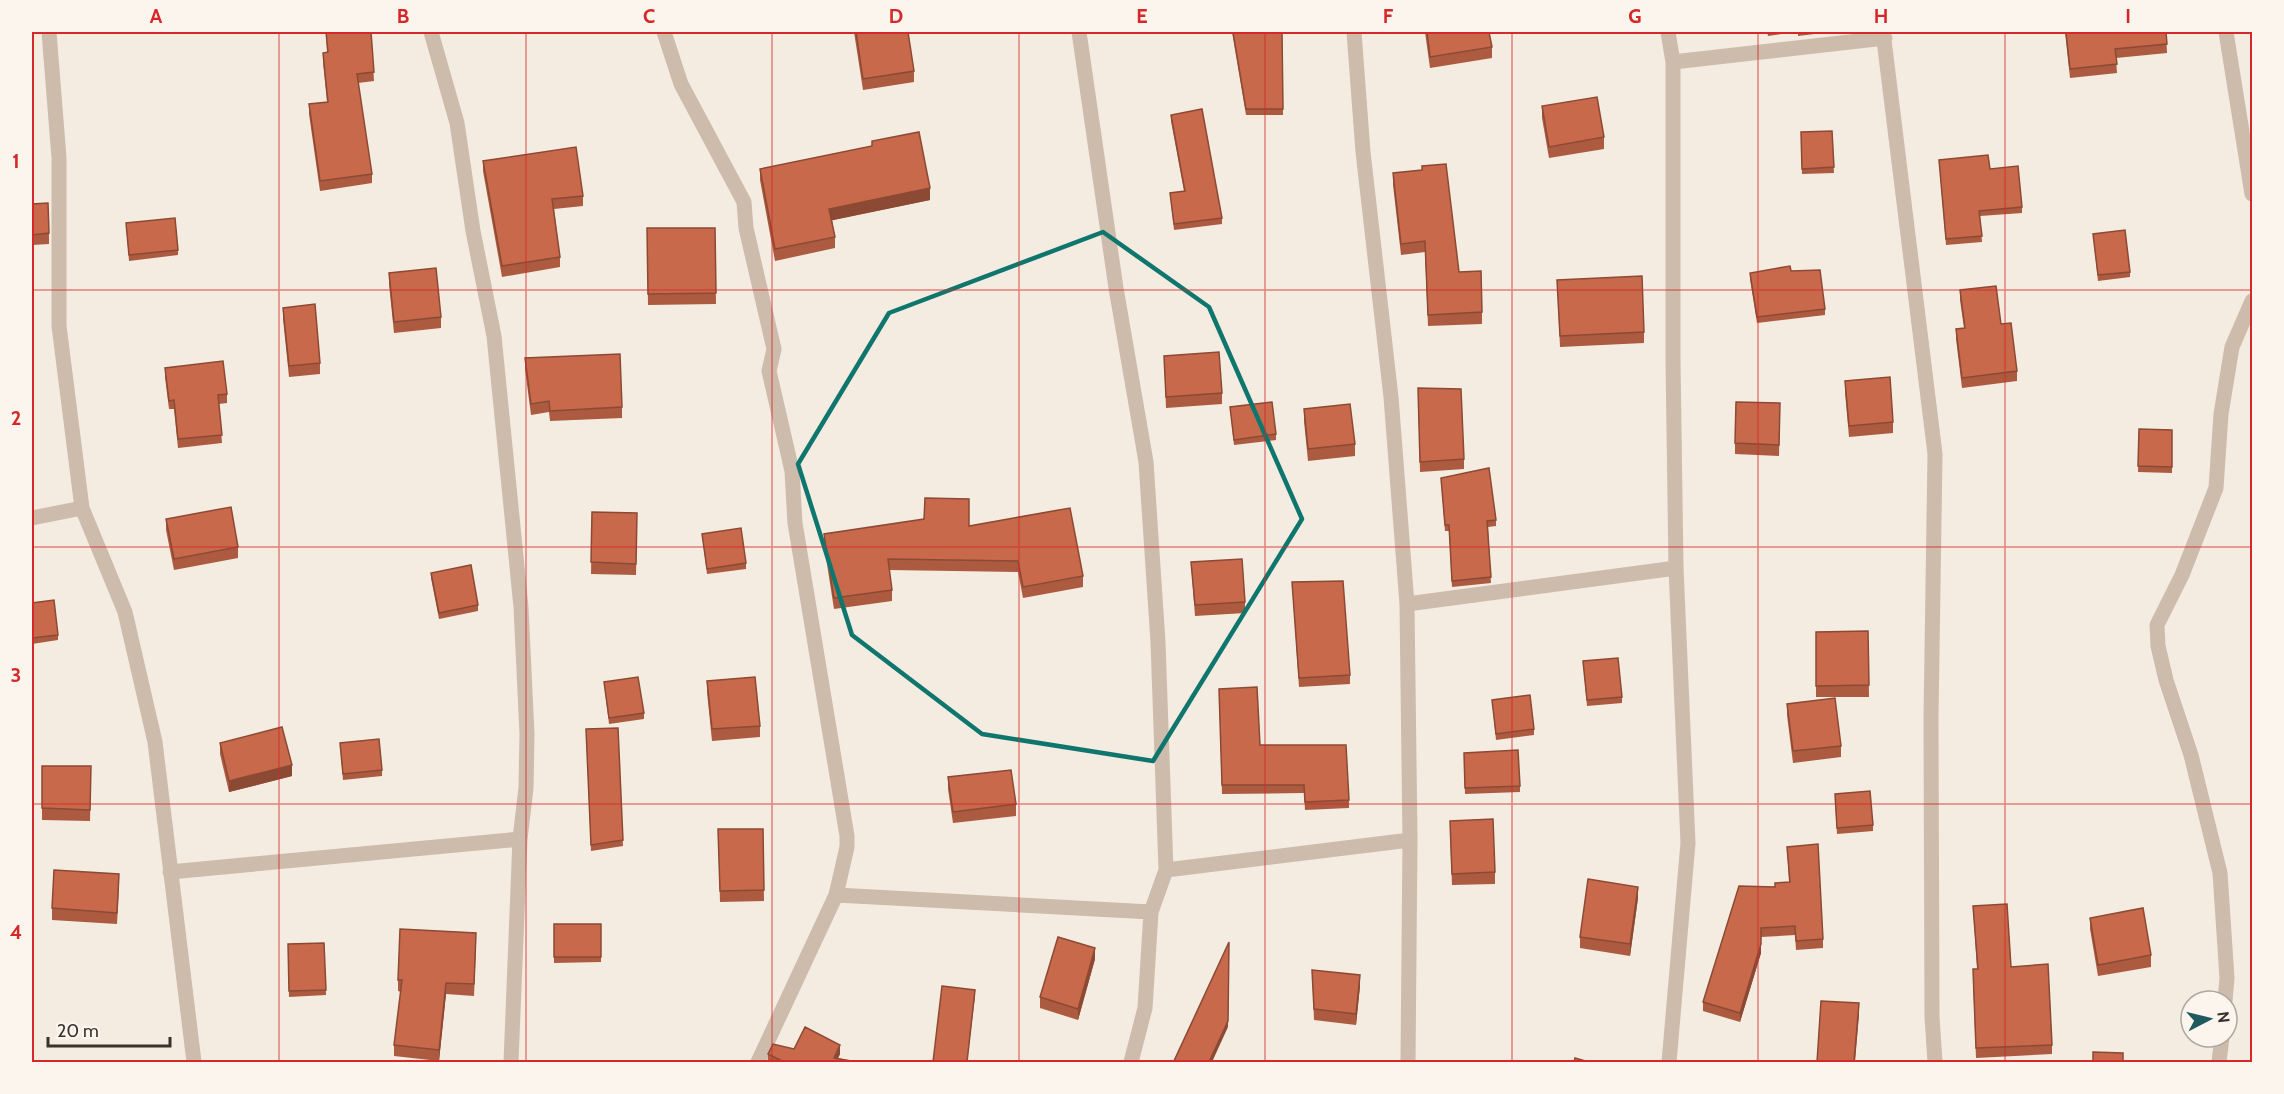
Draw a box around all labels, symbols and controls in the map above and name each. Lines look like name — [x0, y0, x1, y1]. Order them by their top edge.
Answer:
text: A — [150, 4, 163, 28]
text: B — [397, 4, 409, 28]
text: C — [643, 4, 655, 28]
text: D — [889, 4, 903, 28]
text: E — [1136, 4, 1148, 28]
text: F — [1383, 4, 1394, 28]
text: G — [1628, 4, 1642, 28]
text: H — [1874, 4, 1888, 28]
text: I — [2125, 4, 2131, 28]
text: 1 — [12, 149, 20, 173]
text: 2 — [11, 406, 21, 430]
text: 3 — [11, 663, 21, 687]
text: 4 — [10, 920, 22, 944]
north arrow — [2179, 989, 2239, 1049]
scale bar — [48, 1010, 170, 1048]
text: N — [2213, 1010, 2234, 1024]
text: 20 m — [57, 1020, 99, 1042]

